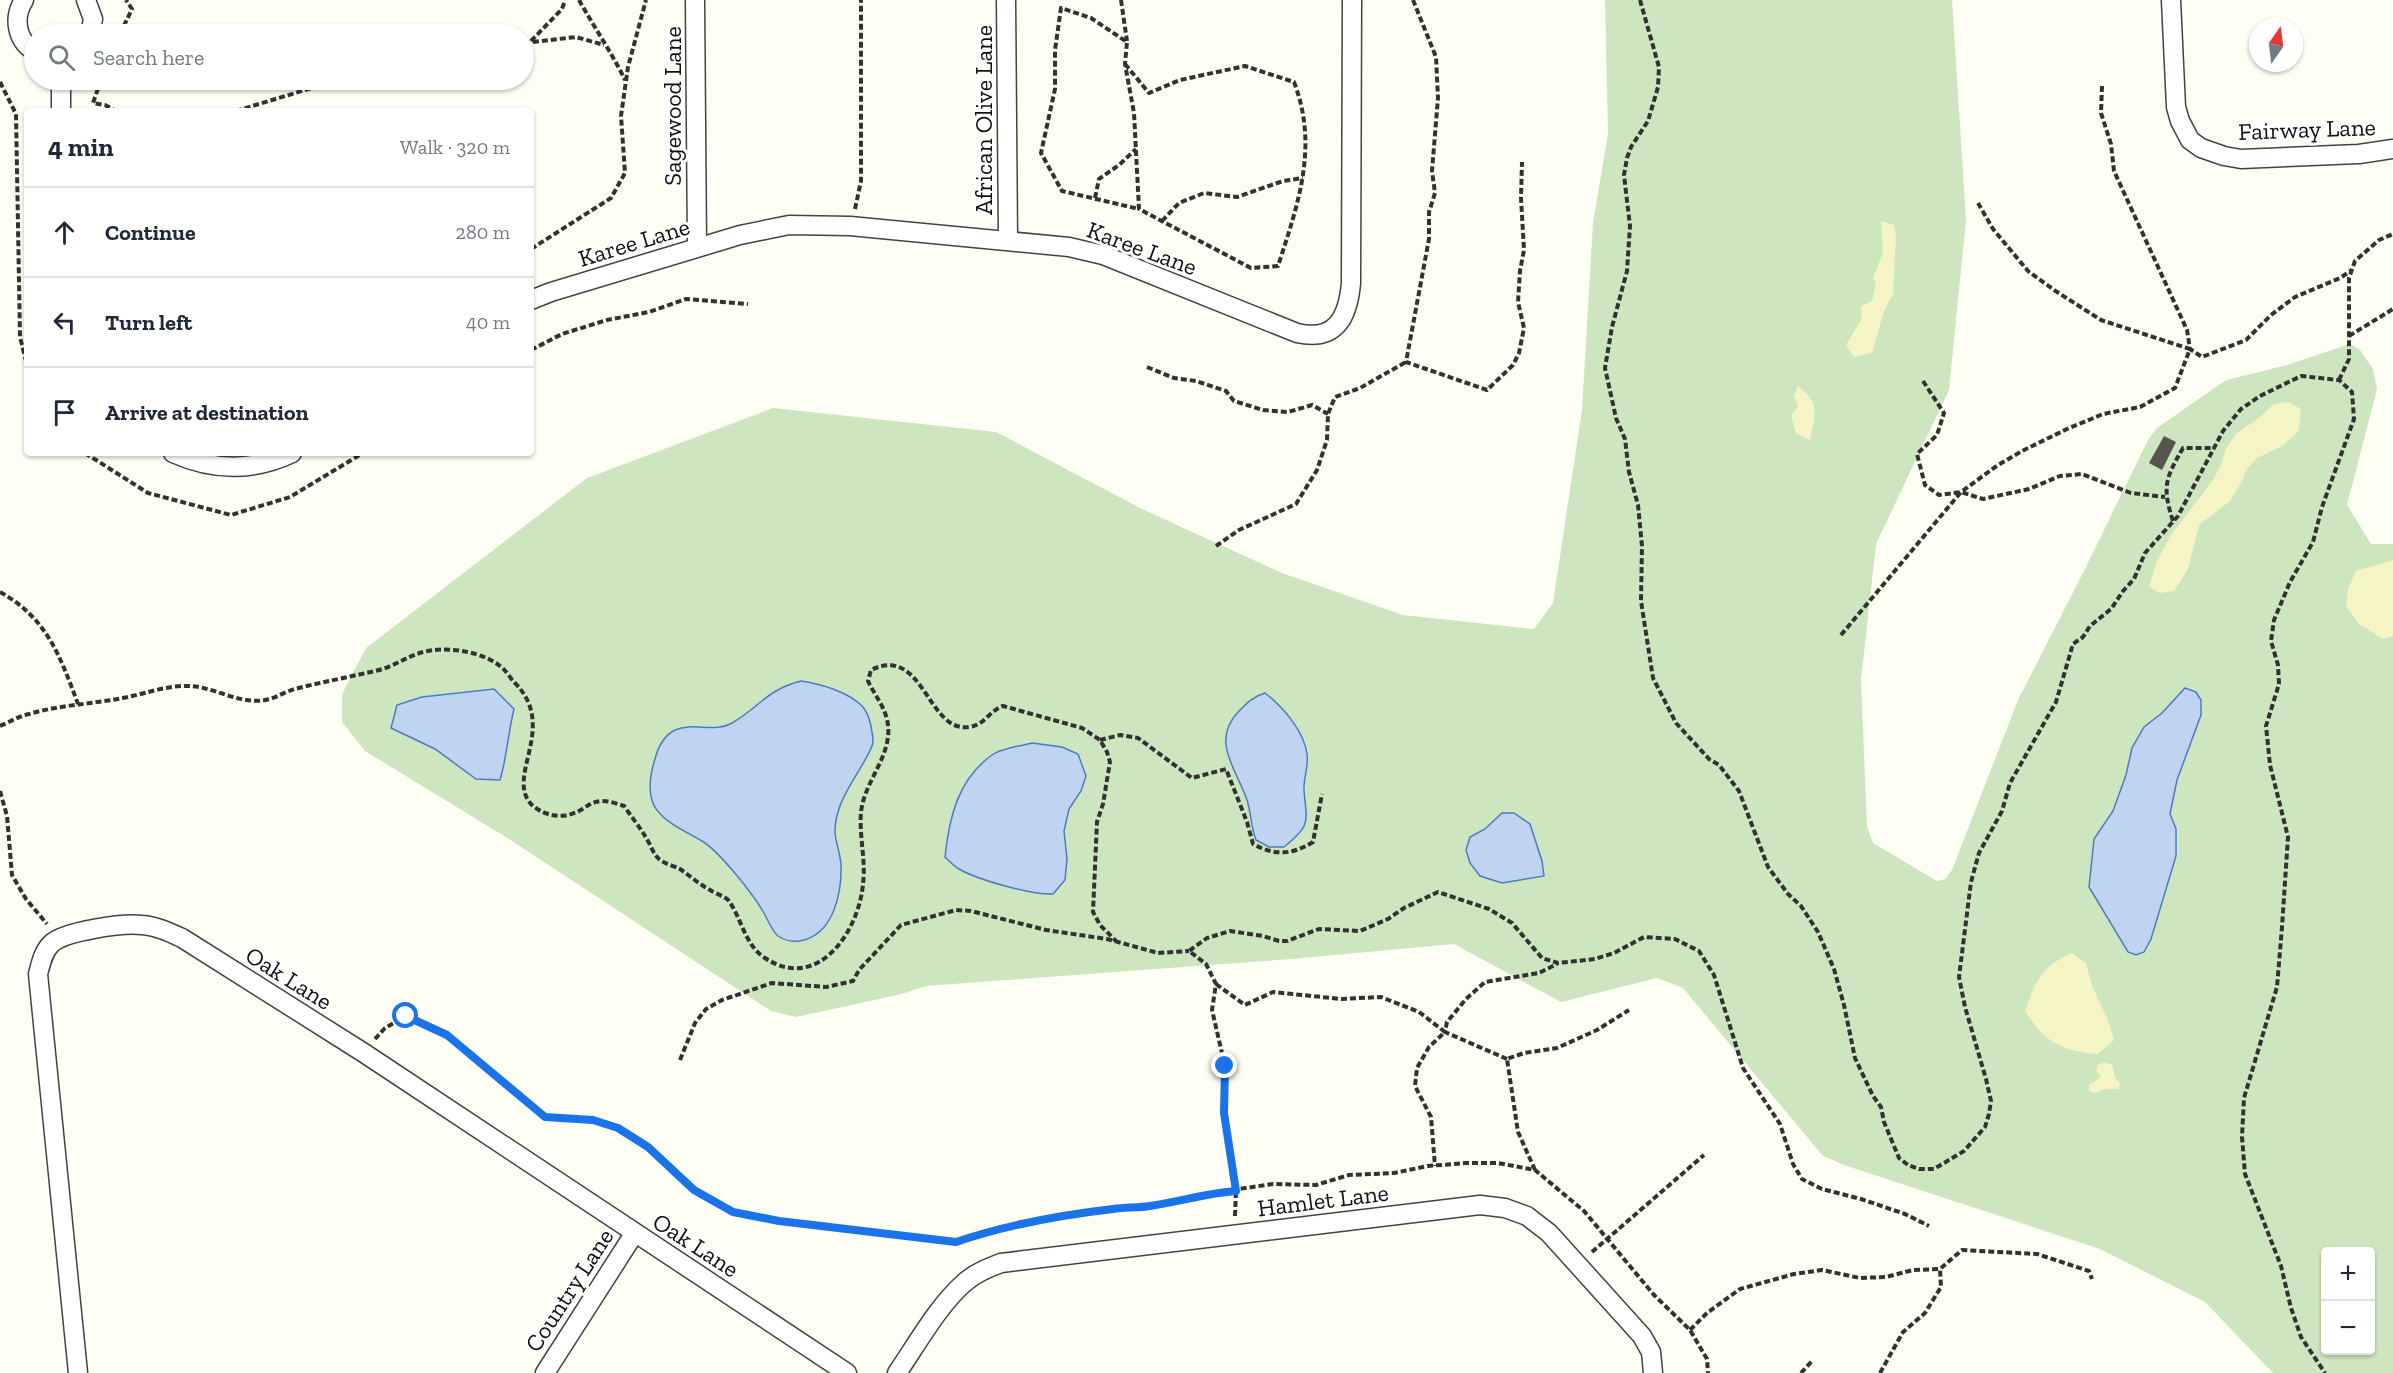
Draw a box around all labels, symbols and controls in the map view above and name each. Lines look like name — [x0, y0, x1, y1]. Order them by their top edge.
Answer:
north arrow — [2249, 18, 2303, 72]
search box — [24, 24, 534, 90]
street label: African Olive Lane — [969, 25, 998, 215]
street label: Sagewood Lane — [658, 26, 687, 186]
icon: search — [45, 41, 78, 74]
text: Search here — [93, 44, 204, 71]
street label: Fairway Lane — [2238, 112, 2376, 146]
text: 4 min — [48, 131, 114, 163]
text: Walk · 320 m — [400, 135, 510, 159]
street label: Karee Lane — [575, 211, 693, 273]
street label: Karee Lane — [1083, 215, 1201, 281]
icon: ahead — [48, 216, 81, 249]
text: Continue — [105, 219, 196, 246]
text: 280 m — [456, 220, 510, 244]
icon: left — [48, 306, 81, 339]
text: Turn left — [105, 309, 192, 336]
text: 40 m — [466, 310, 510, 334]
icon: arrive — [48, 396, 81, 429]
text: Arrive at destination — [105, 399, 308, 426]
street label: Oak Lane — [240, 940, 338, 1016]
route start — [392, 1002, 418, 1028]
route end — [1211, 1052, 1237, 1078]
street label: Hamlet Lane — [1256, 1178, 1390, 1222]
street label: Oak Lane — [648, 1207, 744, 1283]
street label: Country Lane — [518, 1223, 620, 1357]
map controls — [2321, 1247, 2375, 1355]
button: + — [2321, 1247, 2375, 1301]
button: − — [2321, 1301, 2375, 1355]

